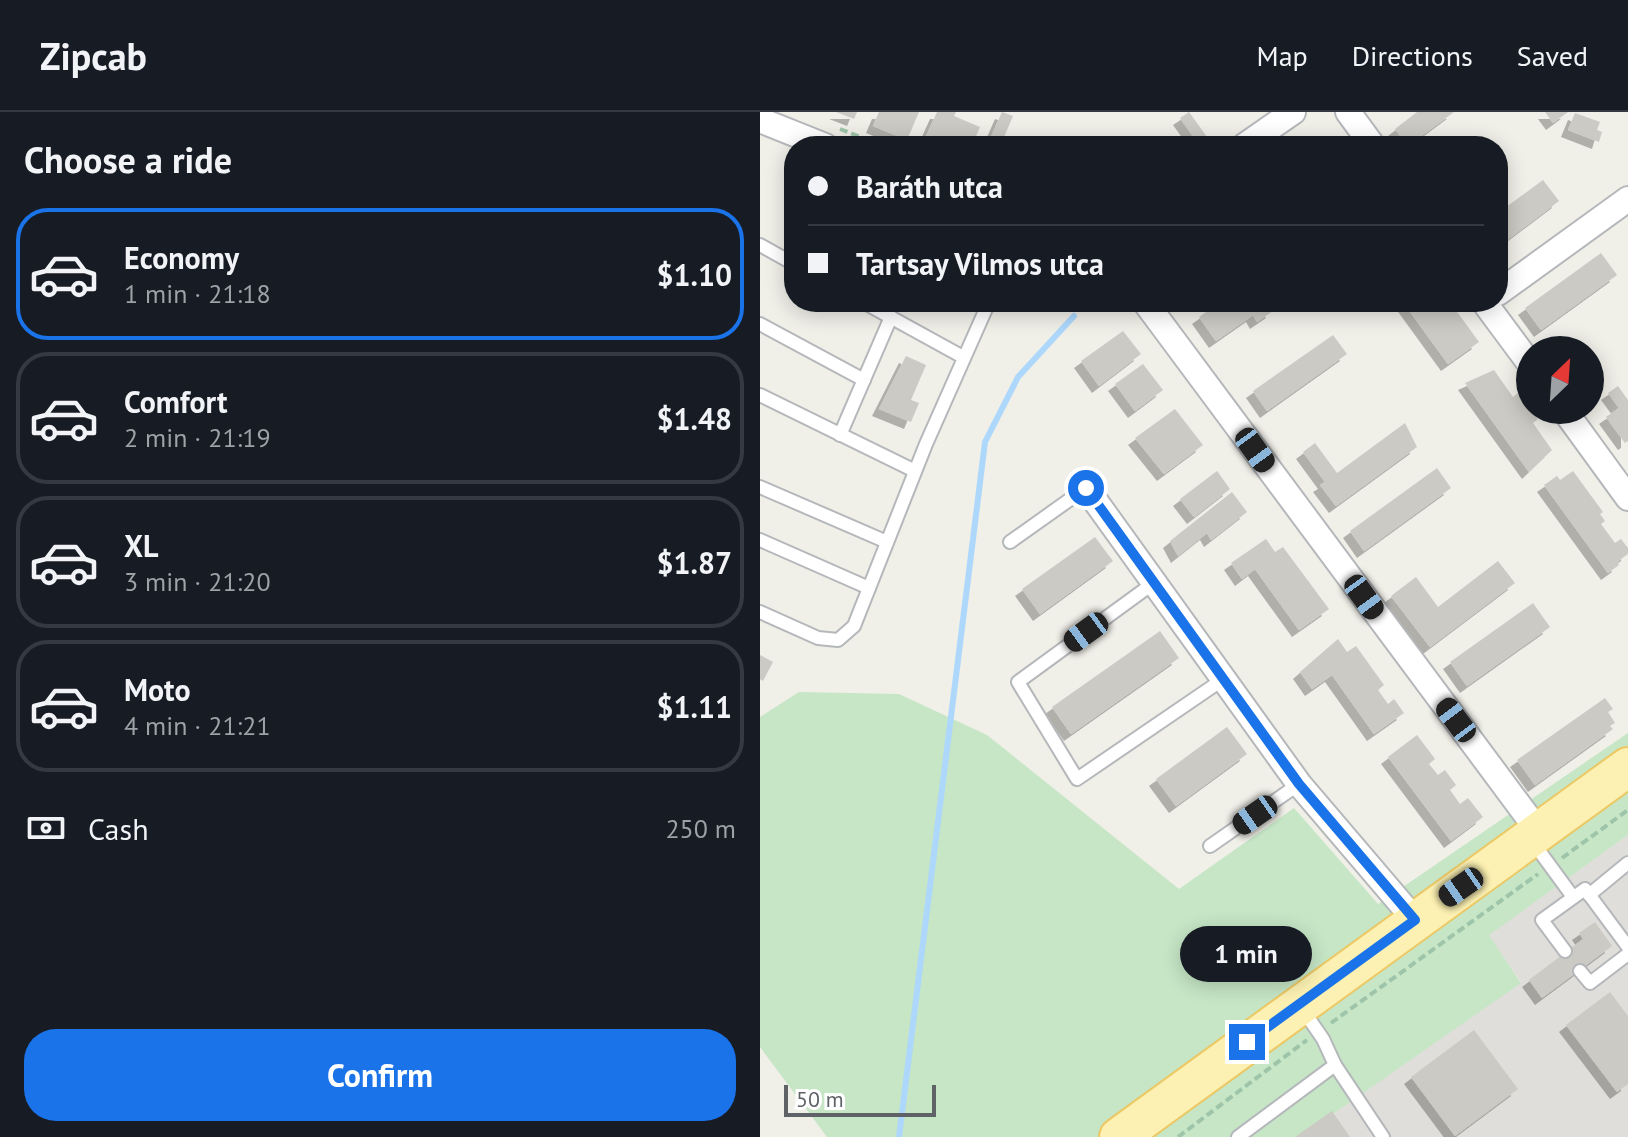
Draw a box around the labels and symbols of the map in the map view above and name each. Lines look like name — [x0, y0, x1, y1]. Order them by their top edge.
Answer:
north arrow — [1516, 336, 1604, 424]
car — [1231, 424, 1279, 476]
route start — [1068, 470, 1104, 506]
car — [1340, 571, 1388, 623]
car — [1060, 608, 1112, 656]
car — [1432, 694, 1480, 746]
car — [1228, 791, 1282, 839]
car — [1434, 863, 1488, 911]
callout: 1 min — [1181, 926, 1313, 982]
route end — [1229, 1024, 1265, 1060]
scale bar — [784, 1081, 936, 1117]

